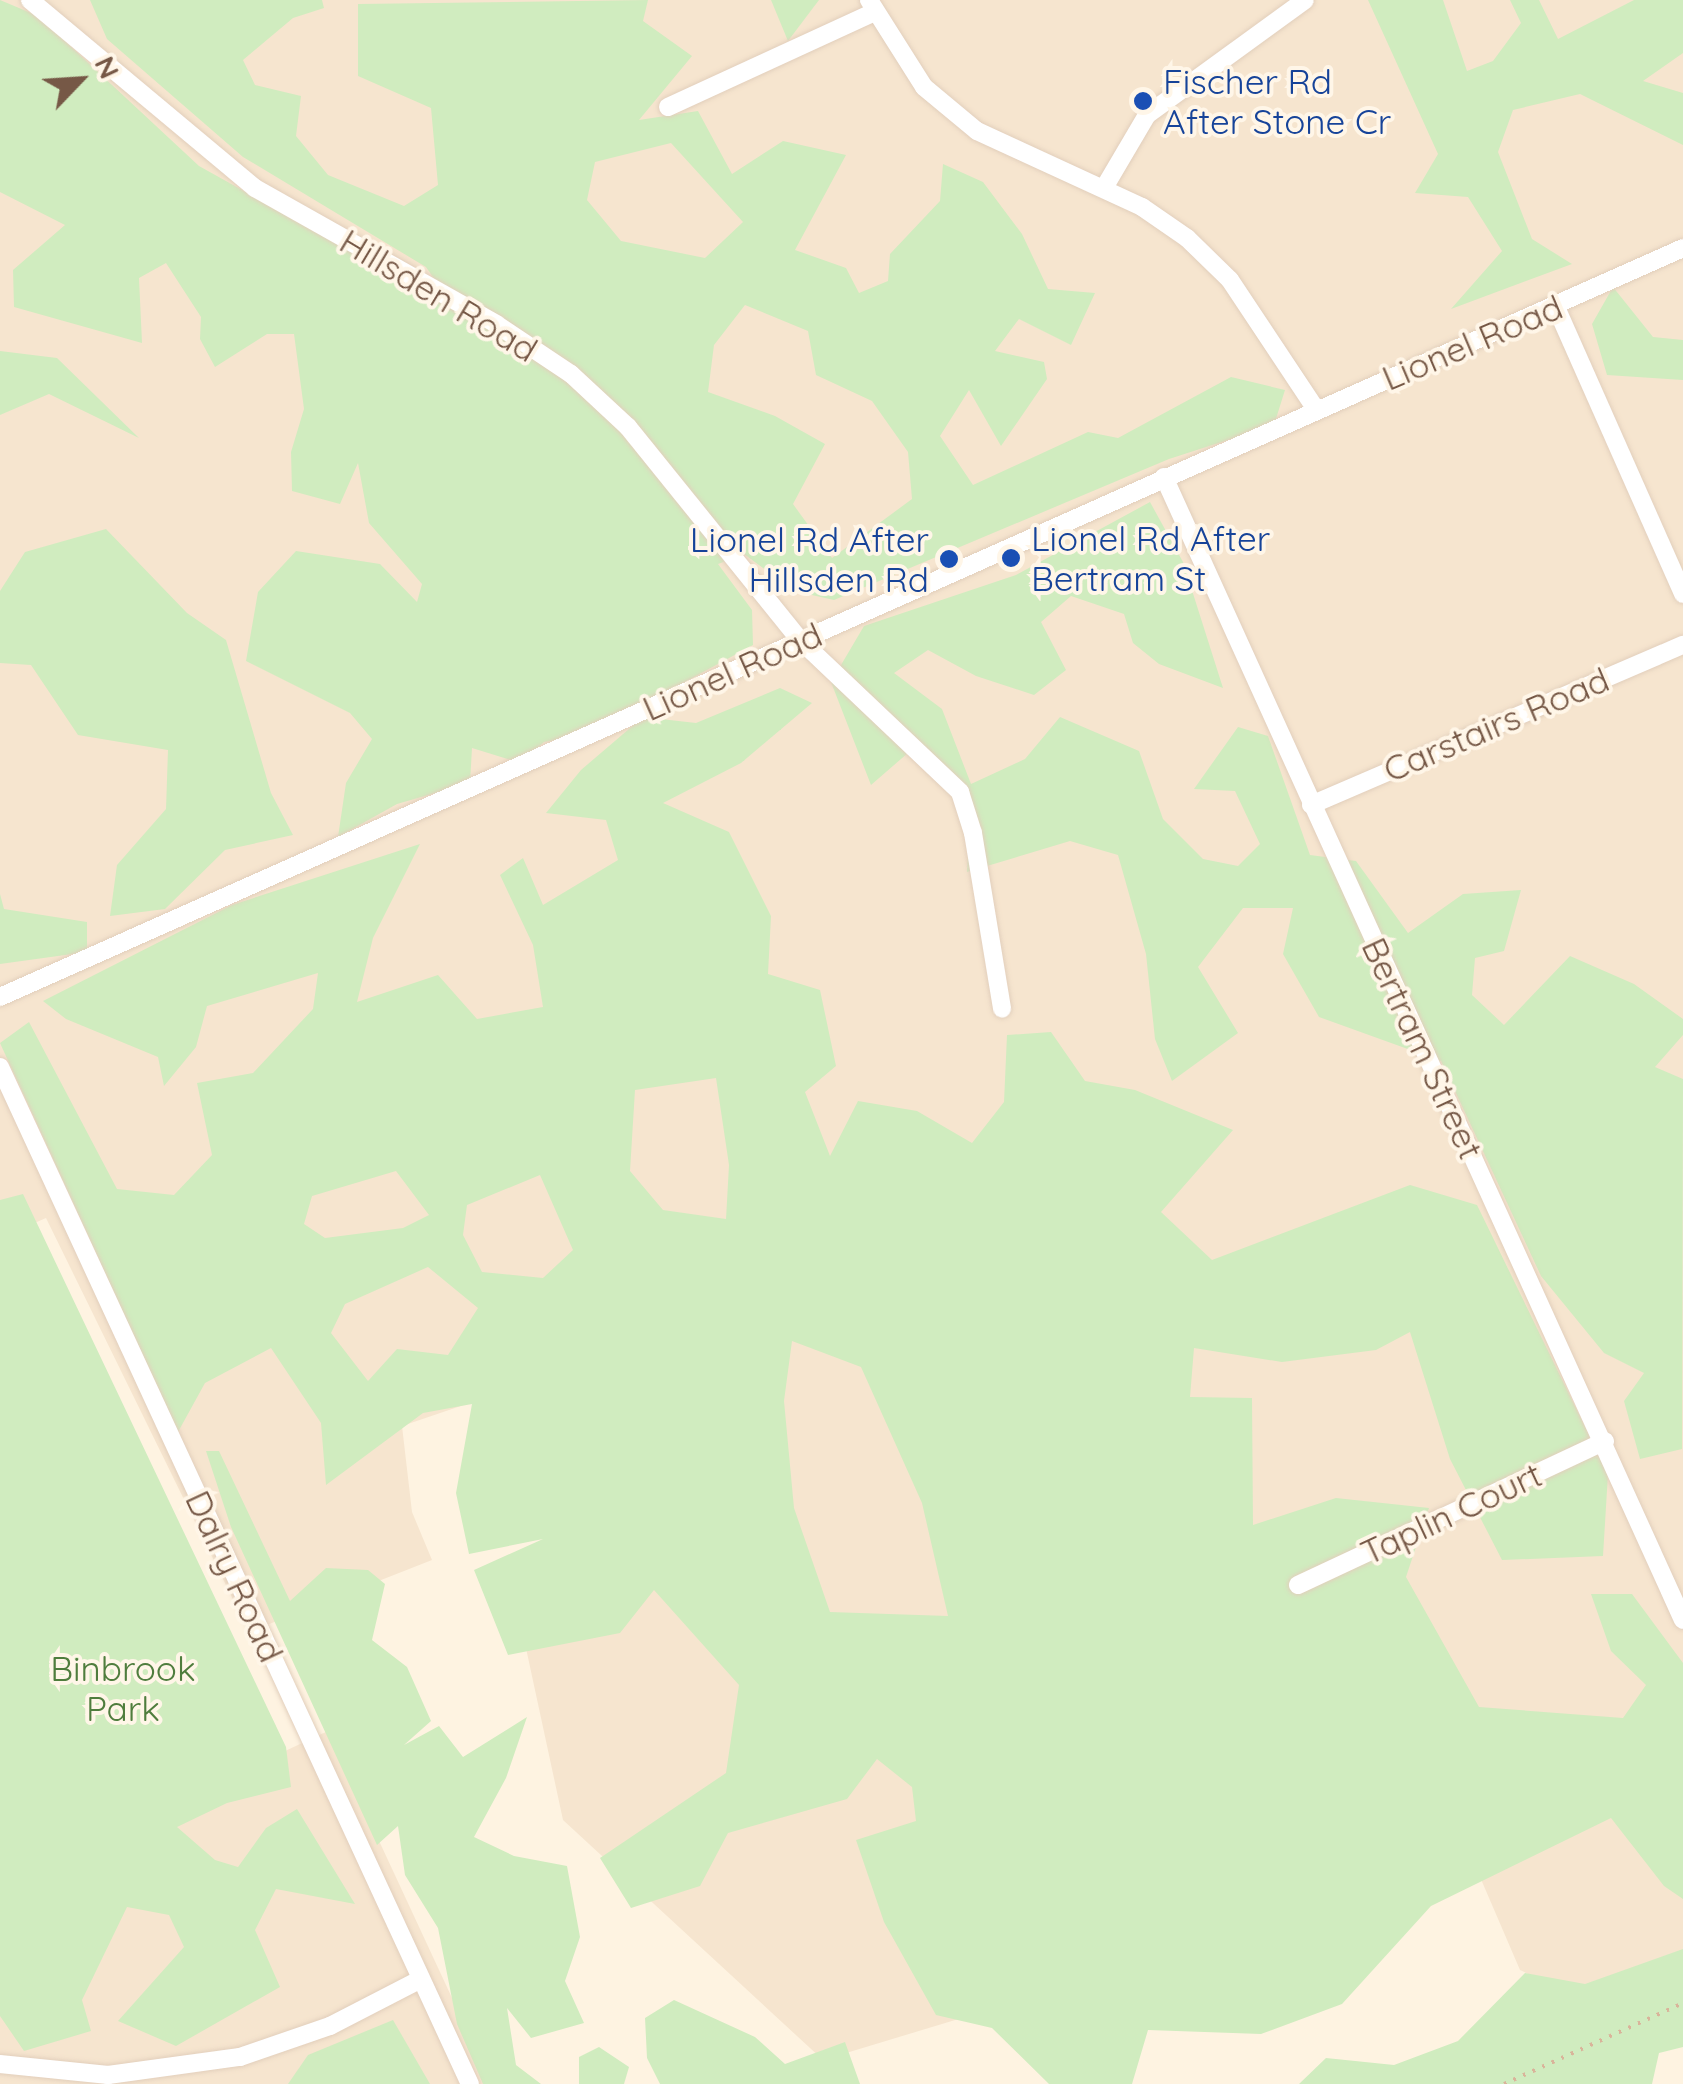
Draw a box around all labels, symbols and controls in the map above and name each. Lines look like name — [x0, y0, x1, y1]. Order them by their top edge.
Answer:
north arrow — [30, 30, 130, 130]
text: N — [87, 50, 128, 84]
place label: Fischer Rd After Stone Cr — [1163, 60, 1391, 142]
marker: Fischer Rd After Stone Cr — [1132, 90, 1154, 112]
street label: Hillsden Road — [333, 220, 545, 370]
street label: Lionel Road — [1376, 285, 1568, 399]
place label: Lionel Rd After Bertram St — [1031, 517, 1270, 599]
place label: Lionel Rd After Hillsden Rd — [690, 518, 929, 600]
marker: Lionel Rd After Bertram St — [1000, 547, 1022, 569]
marker: Lionel Rd After Hillsden Rd — [938, 548, 960, 570]
street label: Lionel Road — [636, 613, 828, 729]
street label: Carstairs Road — [1377, 658, 1615, 790]
street label: Bertram Street — [1353, 931, 1493, 1165]
street label: Taplin Court — [1354, 1453, 1548, 1573]
street label: Dalry Road — [177, 1484, 293, 1668]
park label: Binbrook Park — [50, 1647, 196, 1729]

